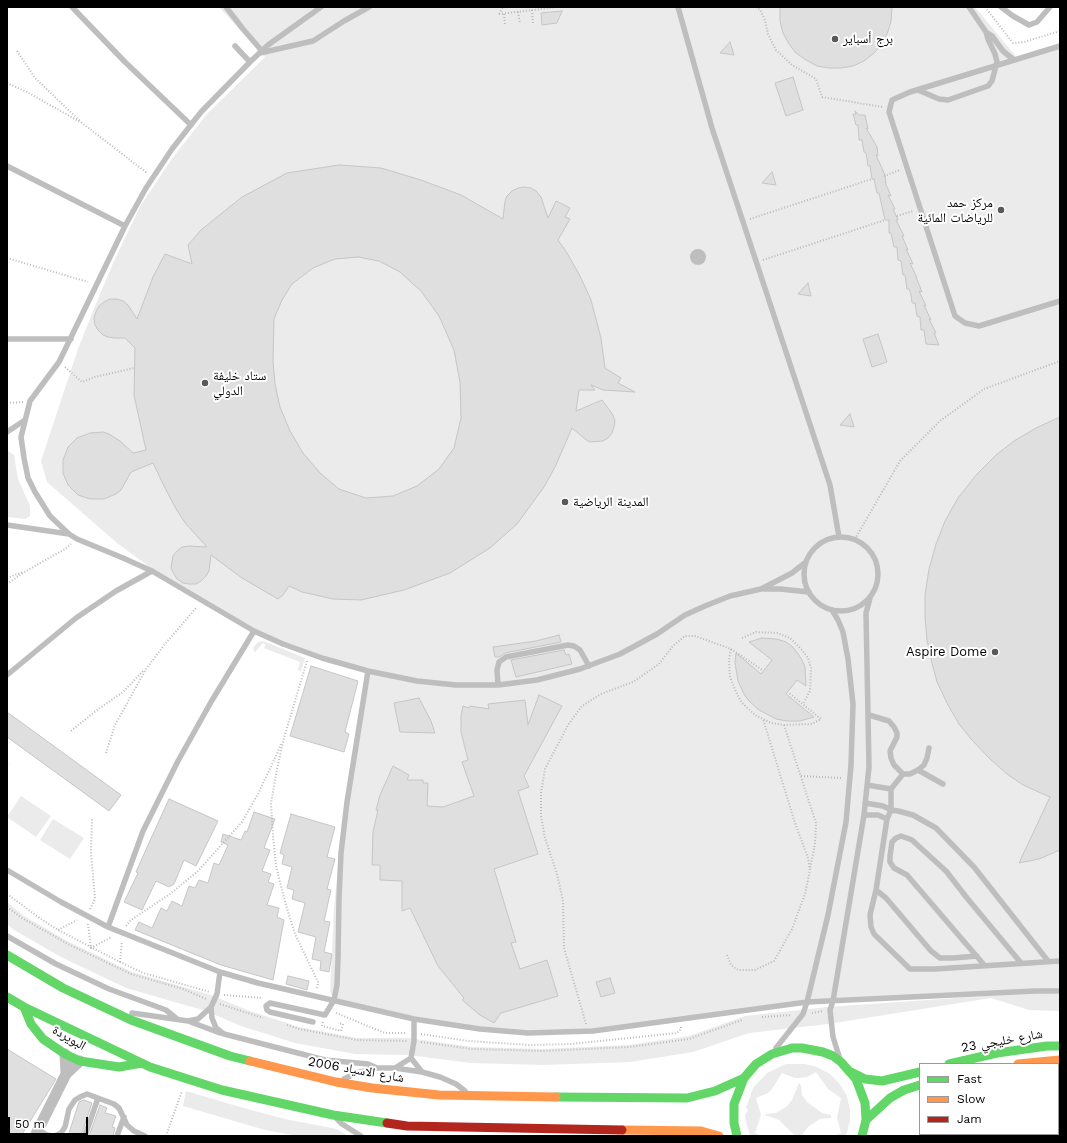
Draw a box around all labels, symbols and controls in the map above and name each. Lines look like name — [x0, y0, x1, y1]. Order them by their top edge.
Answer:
place label: برج أسباير — [843, 31, 893, 47]
marker: برج أسباير — [830, 34, 840, 44]
place label: مركز حمد للرياضات المائية — [917, 195, 993, 226]
marker: مركز حمد للرياضات المائية — [996, 205, 1006, 215]
place label: ستاد خليفة الدولي — [213, 368, 266, 399]
marker: ستاد خليفة الدولي — [200, 378, 210, 388]
place label: المدينة الرياضية — [573, 494, 649, 510]
marker: المدينة الرياضية — [560, 497, 570, 507]
place label: Aspire Dome — [906, 644, 987, 660]
marker: Aspire Dome — [990, 647, 1000, 657]
street label: البويردة — [49, 1022, 89, 1054]
street label: شارع خليجي 23 — [960, 1026, 1044, 1056]
street label: شارع الاسياد 2006 — [307, 1054, 405, 1086]
legend — [919, 1063, 1059, 1135]
text: Fast — [957, 1072, 982, 1086]
text: Slow — [957, 1092, 985, 1106]
scale bar — [10, 1109, 90, 1135]
text: Jam — [957, 1112, 982, 1126]
text: 50 m — [15, 1117, 45, 1131]

